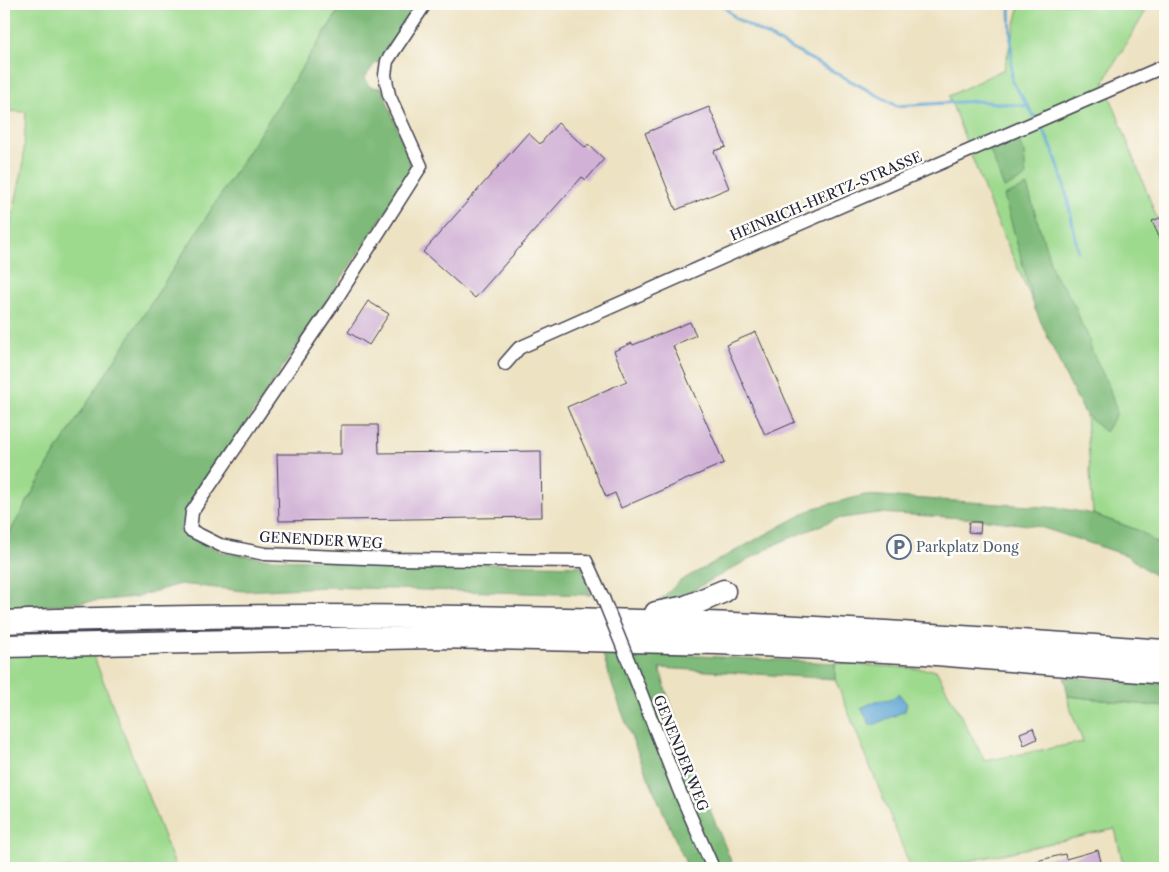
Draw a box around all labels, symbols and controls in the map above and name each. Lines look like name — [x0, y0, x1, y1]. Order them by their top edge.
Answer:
street label: HEINRICH-HERTZ-STRASSE — [727, 147, 925, 245]
street label: GENENDER WEG — [259, 528, 383, 552]
parking icon: Parkplatz Dong — [886, 534, 912, 560]
place label: Parkplatz Dong — [916, 538, 1019, 556]
street label: GENENDER WEG — [649, 692, 713, 814]

